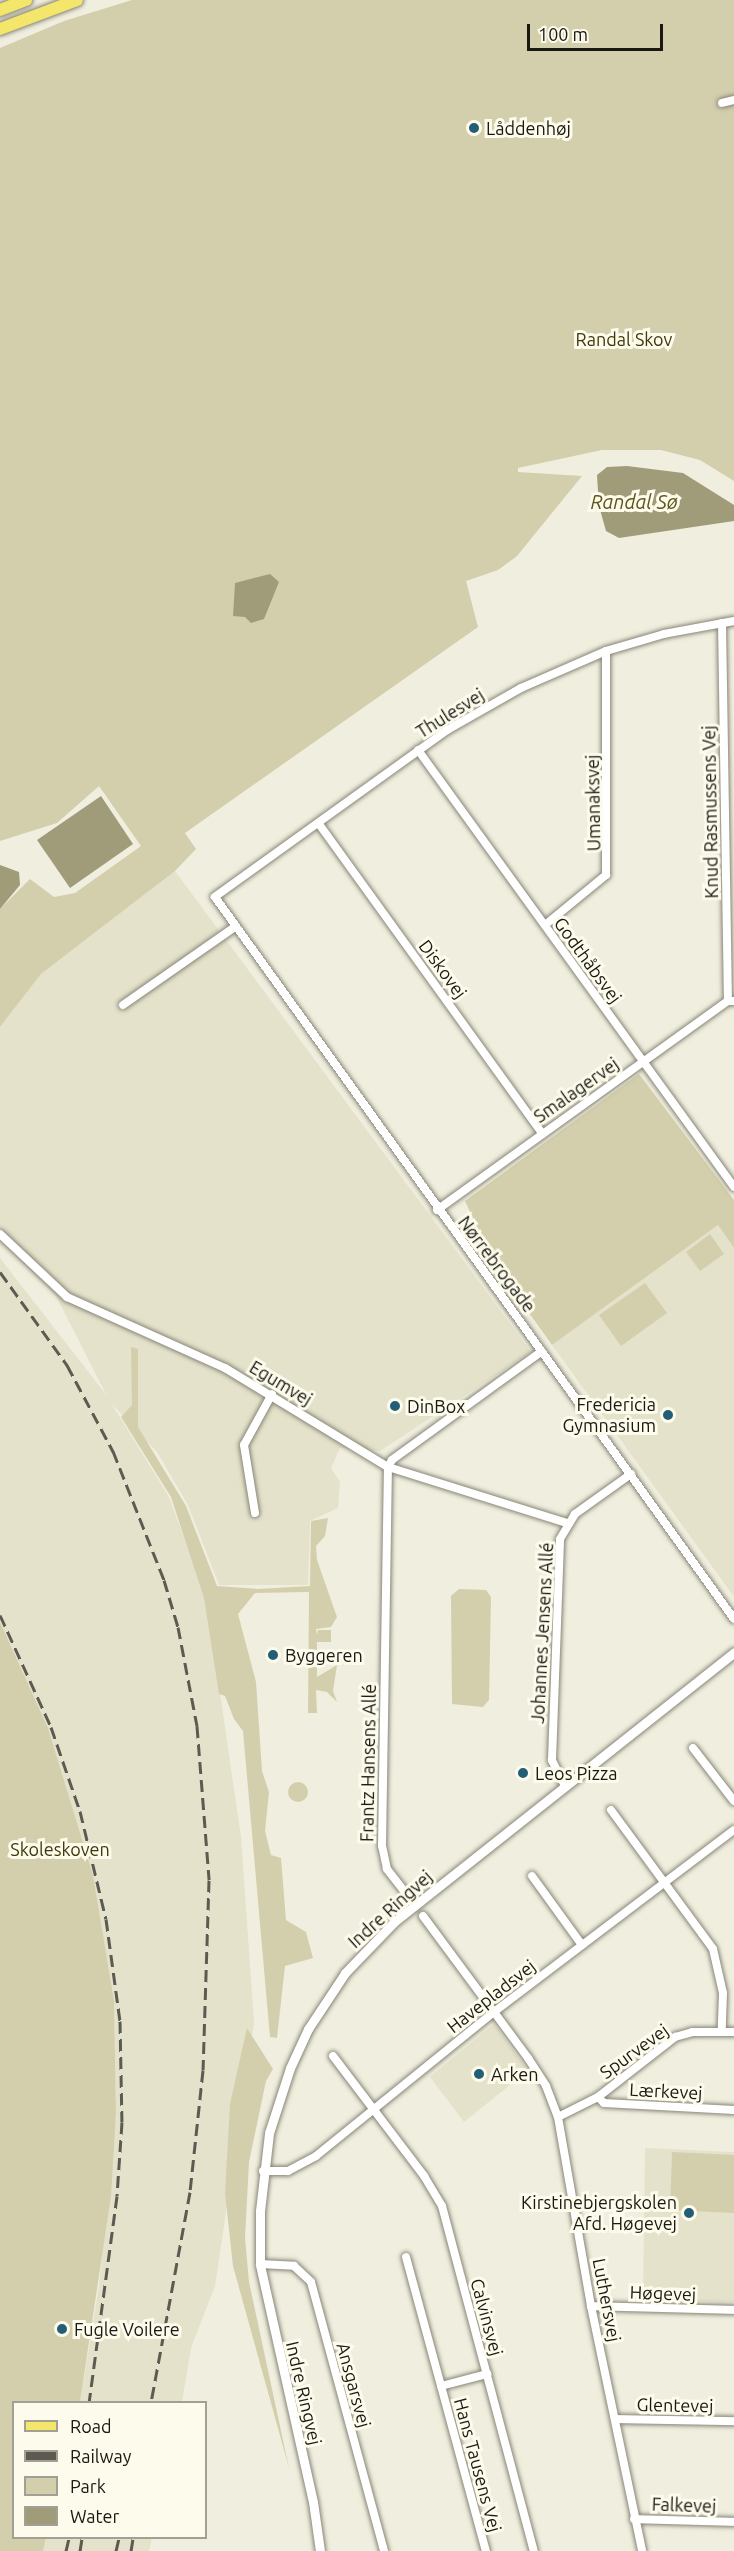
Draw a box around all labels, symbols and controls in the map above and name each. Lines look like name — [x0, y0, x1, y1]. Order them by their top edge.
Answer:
scale bar — [530, 12, 666, 50]
text: 100 m — [538, 24, 588, 44]
place label: Låddenhøj — [486, 117, 571, 139]
marker: Låddenhøj — [467, 121, 481, 135]
park label: Randal Skov — [576, 328, 672, 350]
water label: Randal Sø — [590, 489, 678, 513]
street label: Thulesvej — [412, 684, 488, 742]
street label: Knud Rasmussens Vej — [698, 725, 722, 899]
street label: Umanaksvej — [581, 755, 605, 851]
street label: Godthåbsvej — [550, 913, 626, 1007]
street label: Diskovej — [415, 935, 471, 1003]
street label: Smalagervej — [529, 1053, 623, 1127]
street label: Nørrebrogade — [454, 1212, 540, 1316]
street label: Egumvej — [246, 1356, 316, 1410]
place label: Fredericia Gymnasium — [562, 1394, 656, 1436]
place label: DinBox — [407, 1395, 465, 1417]
marker: DinBox — [388, 1399, 402, 1413]
marker: Fredericia Gymnasium — [661, 1408, 675, 1422]
street label: Johannes Jensens Allé — [526, 1542, 558, 1724]
place label: Byggeren — [285, 1644, 363, 1666]
marker: Byggeren — [266, 1648, 280, 1662]
street label: Frantz Hansens Allé — [356, 1684, 380, 1842]
place label: Leos Pizza — [535, 1762, 617, 1784]
marker: Leos Pizza — [516, 1766, 530, 1780]
park label: Skoleskoven — [10, 1838, 110, 1860]
street label: Indre Ringvej — [344, 1866, 436, 1952]
street label: Havepladsvej — [442, 1955, 540, 2037]
street label: Spurvevej — [596, 2019, 672, 2083]
place label: Arken — [491, 2063, 539, 2085]
marker: Arken — [472, 2067, 486, 2081]
street label: Lærkevej — [629, 2078, 703, 2104]
place label: Kirstinebjergskolen Afd. Høgevej — [521, 2192, 677, 2234]
marker: Kirstinebjergskolen Afd. Høgevej — [682, 2206, 696, 2220]
street label: Luthersvej — [588, 2257, 626, 2343]
street label: Calvinsvej — [466, 2276, 508, 2358]
street label: Høgevej — [629, 2281, 697, 2305]
place label: Fugle Voilere — [74, 2318, 180, 2340]
marker: Fugle Voilere — [55, 2322, 69, 2336]
street label: Indre Ringvej — [282, 2339, 326, 2447]
street label: Ansgarsvej — [332, 2340, 376, 2430]
street label: Glentevej — [636, 2394, 714, 2416]
street label: Hans Tausens Vej — [450, 2396, 506, 2534]
legend — [12, 2401, 207, 2539]
text: Road — [70, 2416, 112, 2436]
text: Railway — [70, 2446, 131, 2466]
text: Park — [70, 2476, 106, 2496]
street label: Falkevej — [651, 2493, 717, 2517]
text: Water — [70, 2506, 119, 2526]

